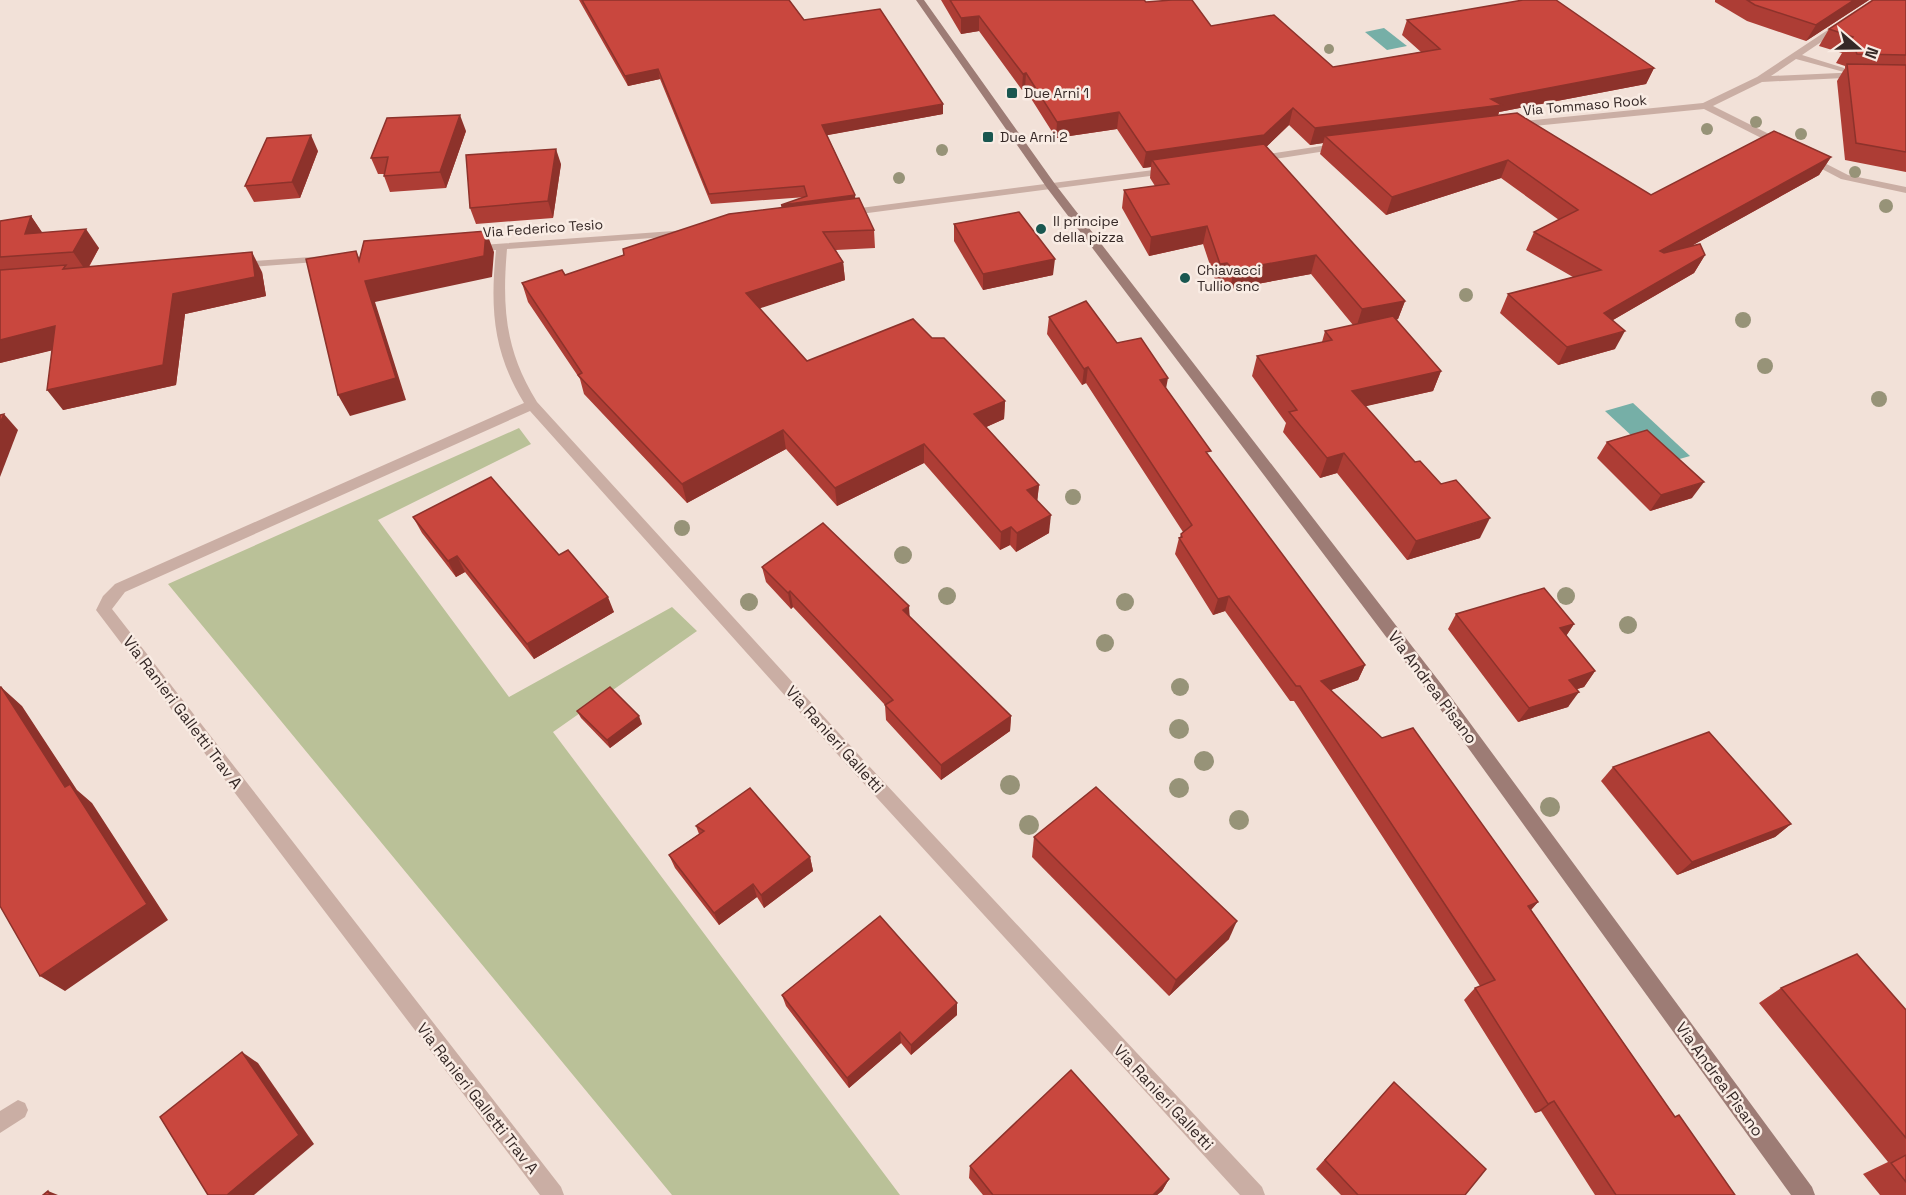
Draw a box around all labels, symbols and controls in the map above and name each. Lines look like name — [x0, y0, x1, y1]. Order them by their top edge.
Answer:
north arrow — [1828, 18, 1888, 78]
text: N — [1860, 44, 1883, 62]
place label: Due Arni 1 — [1024, 84, 1089, 102]
marker: Due Arni 1 — [1005, 86, 1019, 100]
street label: Via Tommaso Rook — [1522, 91, 1648, 119]
place label: Due Arni 2 — [1000, 128, 1068, 146]
marker: Due Arni 2 — [981, 130, 995, 144]
place label: Il principe della pizza — [1053, 212, 1124, 246]
street label: Via Federico Tesio — [482, 215, 604, 241]
marker: Il principe della pizza — [1034, 222, 1048, 236]
place label: Chiavacci Tullio snc — [1197, 261, 1261, 295]
marker: Chiavacci Tullio snc — [1178, 271, 1192, 285]
street label: Via Andrea Pisano — [1383, 626, 1482, 748]
street label: Via Ranieri Galletti Trav A — [118, 632, 247, 793]
street label: Via Ranieri Galletti — [781, 681, 888, 797]
street label: Via Ranieri Galletti Trav A — [412, 1018, 543, 1178]
street label: Via Andrea Pisano — [1671, 1018, 1768, 1141]
street label: Via Ranieri Galletti — [1109, 1040, 1218, 1155]

